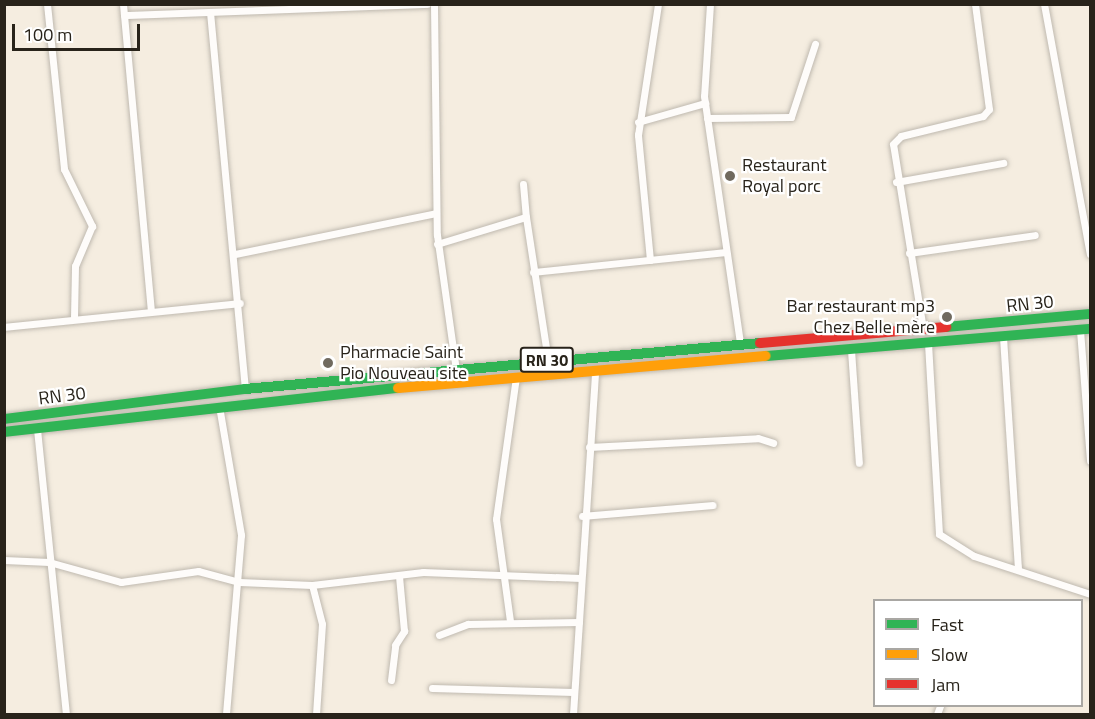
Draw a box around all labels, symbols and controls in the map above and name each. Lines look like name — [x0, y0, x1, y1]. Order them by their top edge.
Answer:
scale bar — [15, 12, 142, 50]
text: 100 m — [23, 21, 72, 48]
place label: Restaurant Royal porc — [742, 155, 826, 198]
marker: Restaurant Royal porc — [723, 169, 737, 183]
street label: RN 30 — [1005, 291, 1055, 317]
place label: Bar restaurant mp3 Chez Belle mère — [787, 296, 935, 338]
marker: Bar restaurant mp3 Chez Belle mère — [940, 310, 954, 324]
place label: Pharmacie Saint Pio Nouveau site — [340, 342, 467, 385]
road number: RN 30 — [518, 347, 576, 373]
marker: Pharmacie Saint Pio Nouveau site — [321, 356, 335, 370]
street label: RN 30 — [37, 382, 87, 410]
legend — [873, 599, 1083, 707]
text: Fast — [931, 611, 964, 638]
text: Slow — [931, 641, 968, 668]
text: Jam — [931, 671, 960, 698]

